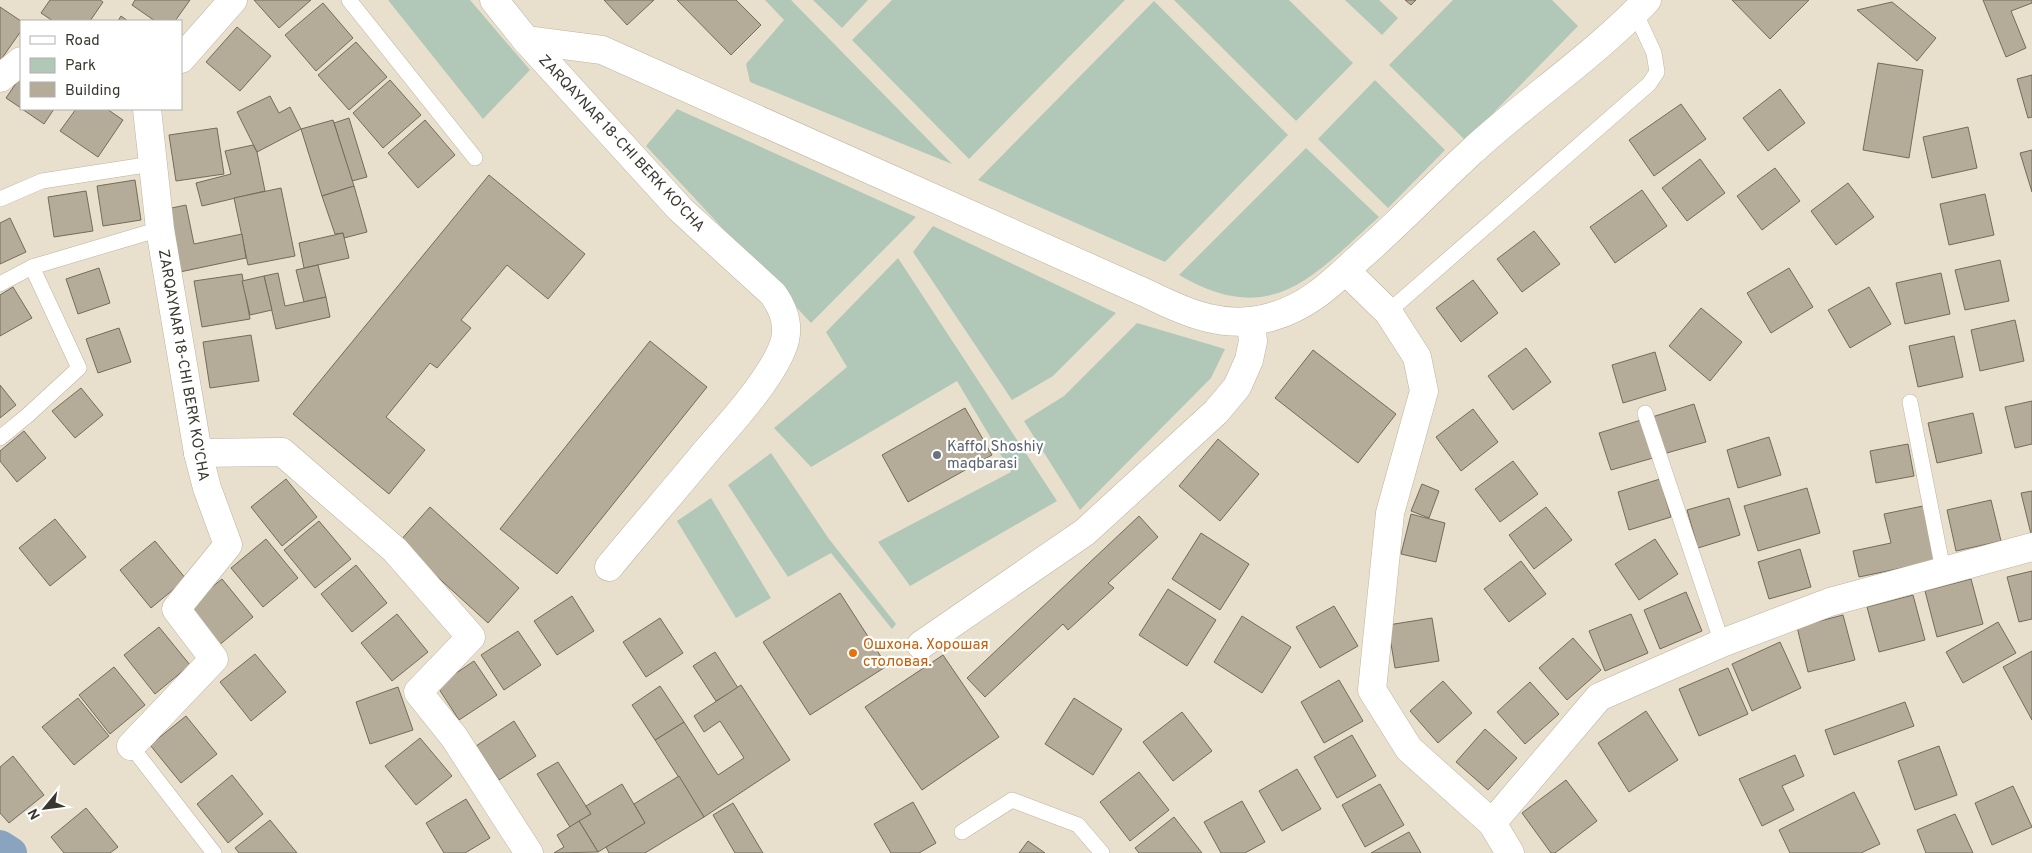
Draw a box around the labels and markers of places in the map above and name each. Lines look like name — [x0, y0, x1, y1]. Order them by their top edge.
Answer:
place label: Kaffol Shoshiy maqbarasi — [947, 438, 1044, 474]
marker: Kaffol Shoshiy maqbarasi — [931, 449, 943, 461]
place label: Ошхона. Хорошая столовая. — [863, 636, 989, 672]
marker: Ошхона. Хорошая столовая. — [847, 647, 859, 659]

